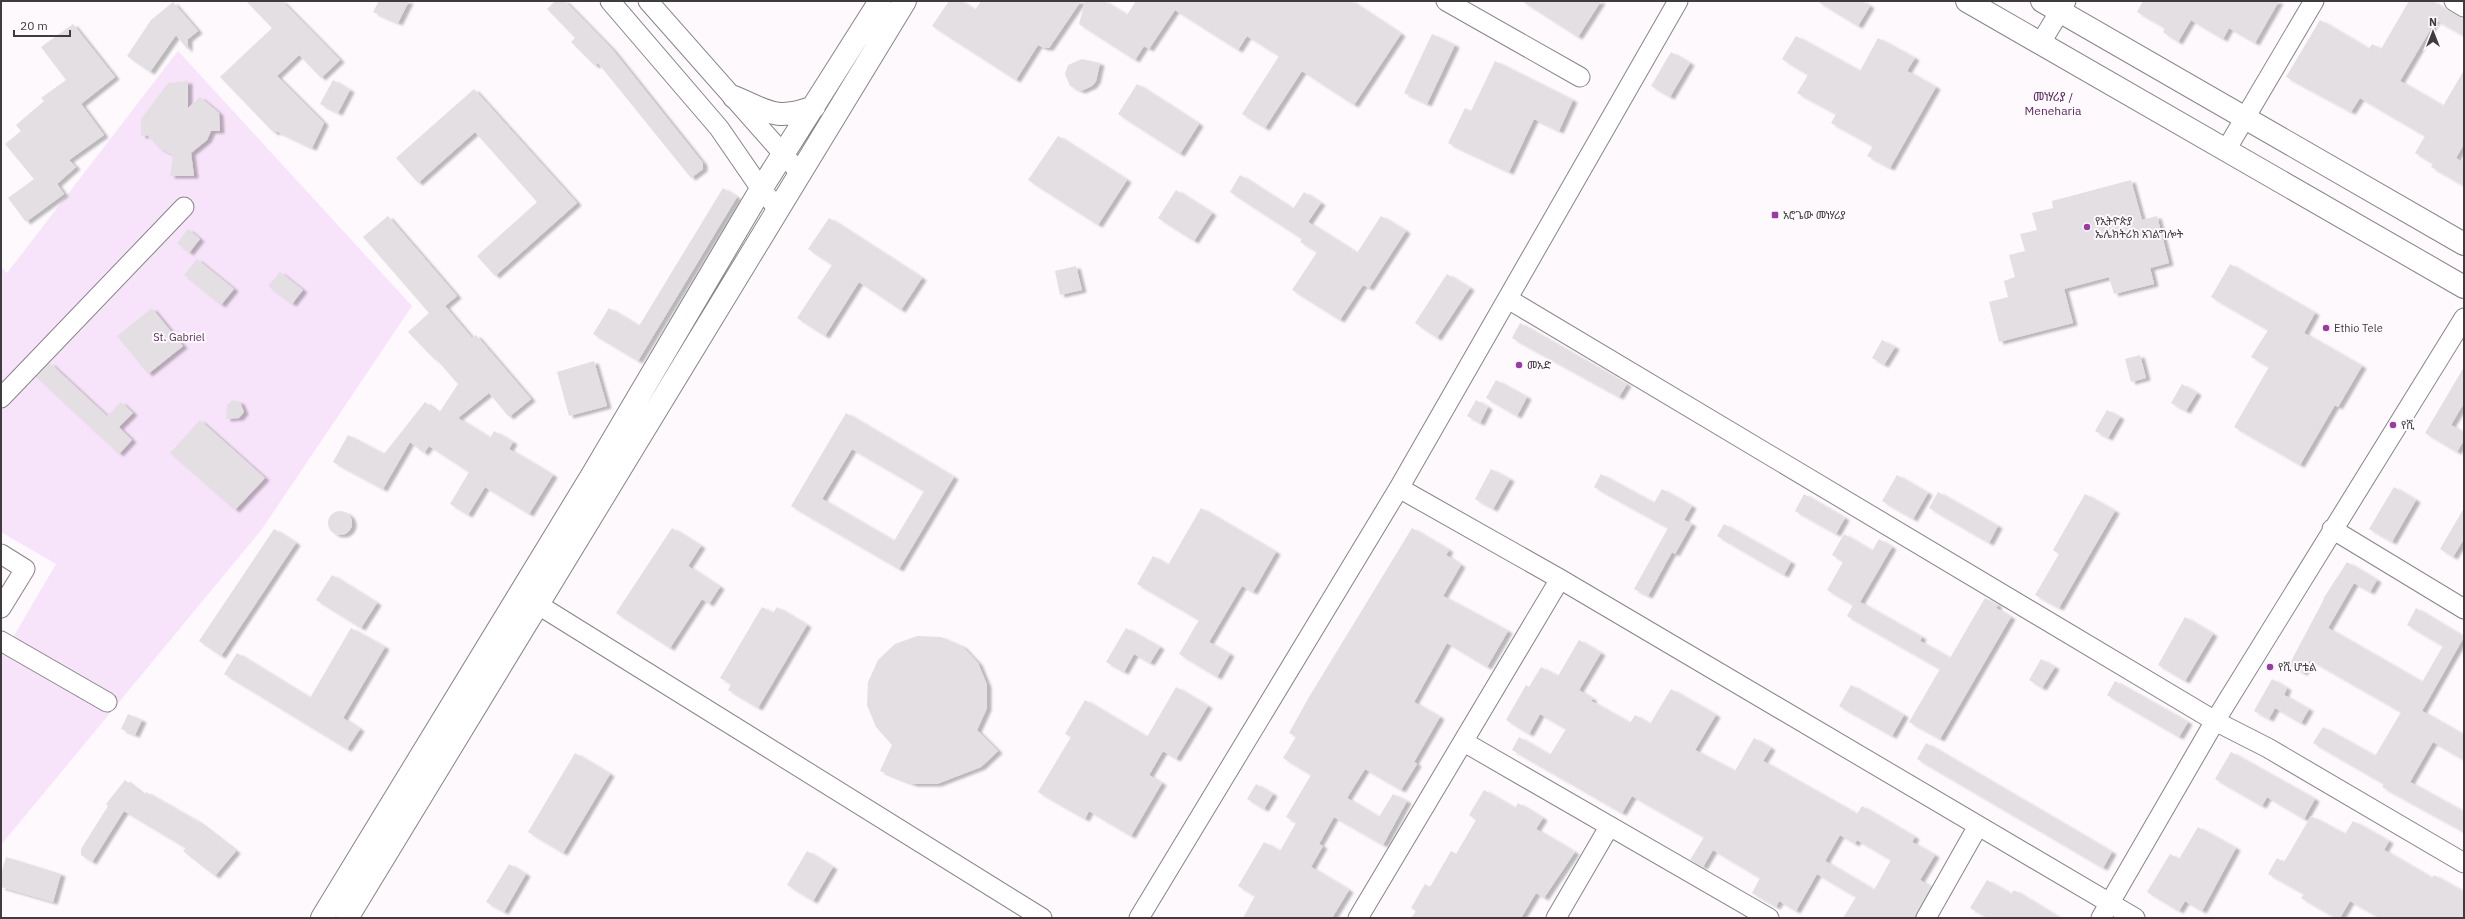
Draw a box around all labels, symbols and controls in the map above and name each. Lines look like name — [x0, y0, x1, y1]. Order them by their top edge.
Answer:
scale bar — [14, 12, 70, 38]
north arrow — [2413, 12, 2453, 52]
text: N — [2429, 15, 2437, 29]
text: 20 m — [20, 18, 48, 33]
district label: መነሃሪያ / Meneharia — [2025, 89, 2082, 118]
place label: አሮጌው መነሃሪያ — [1783, 208, 1846, 222]
marker: አሮጌው መነሃሪያ — [1770, 210, 1780, 220]
place label: የኢትዮጵያ ኤሌክትሪክ አገልግሎት — [2095, 214, 2184, 241]
marker: የኢትዮጵያ ኤሌክትሪክ አገልግሎት — [2082, 222, 2092, 232]
place label: Ethio Tele — [2334, 321, 2383, 335]
marker: Ethio Tele — [2321, 323, 2331, 333]
park label: St. Gabriel — [153, 330, 205, 344]
place label: መአድ — [1527, 358, 1551, 372]
marker: መአድ — [1514, 360, 1524, 370]
place label: የሺ — [2401, 418, 2414, 432]
marker: የሺ — [2388, 420, 2398, 430]
place label: የሺ ሆቴል — [2278, 660, 2317, 674]
marker: የሺ ሆቴል — [2265, 662, 2275, 672]

